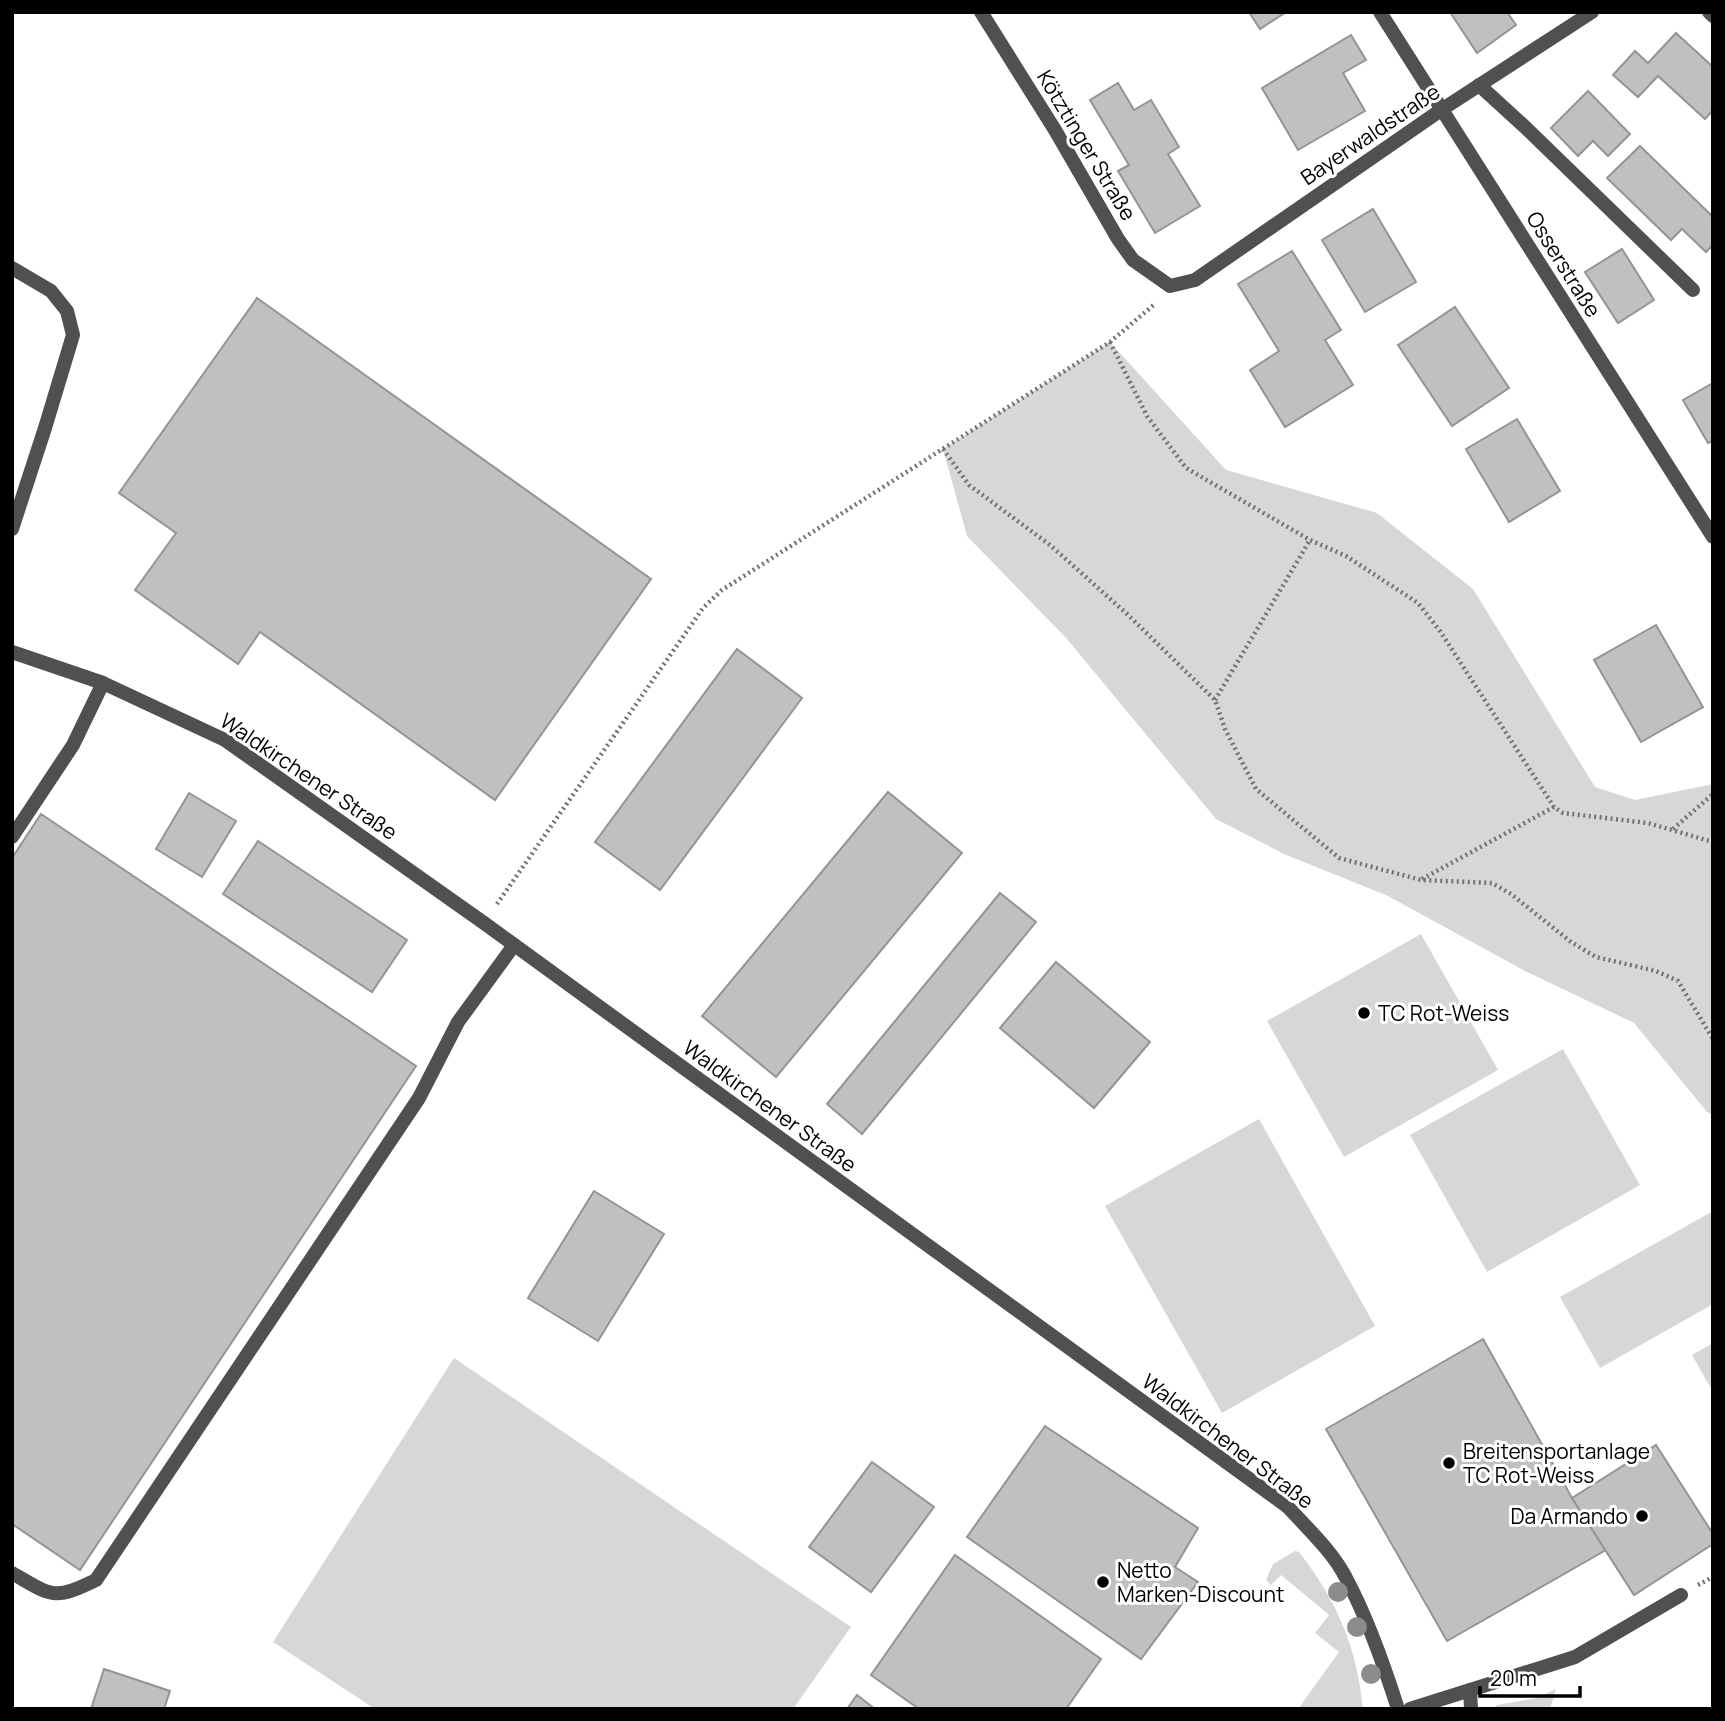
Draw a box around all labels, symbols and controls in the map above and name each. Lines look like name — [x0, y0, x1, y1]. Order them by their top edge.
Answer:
street label: Kötztinger Straße — [1031, 65, 1143, 225]
street label: Bayerwaldstraße — [1295, 77, 1445, 191]
street label: Osserstraße — [1520, 206, 1608, 322]
street label: Waldkirchener Straße — [215, 706, 403, 846]
place label: TC Rot-Weiss — [1378, 999, 1509, 1027]
marker: TC Rot-Weiss — [1356, 1005, 1372, 1021]
street label: Waldkirchener Straße — [678, 1034, 862, 1178]
street label: Waldkirchener Straße — [1137, 1367, 1319, 1515]
place label: Breitensportanlage TC Rot-Weiss — [1463, 1437, 1650, 1489]
marker: Breitensportanlage TC Rot-Weiss — [1441, 1455, 1457, 1471]
place label: Da Armando — [1510, 1502, 1628, 1530]
marker: Da Armando — [1634, 1508, 1650, 1524]
place label: Netto Marken-Discount — [1117, 1556, 1284, 1608]
marker: Netto Marken-Discount — [1095, 1574, 1111, 1590]
scale bar — [1480, 1654, 1580, 1698]
text: 20 m — [1490, 1664, 1537, 1692]

